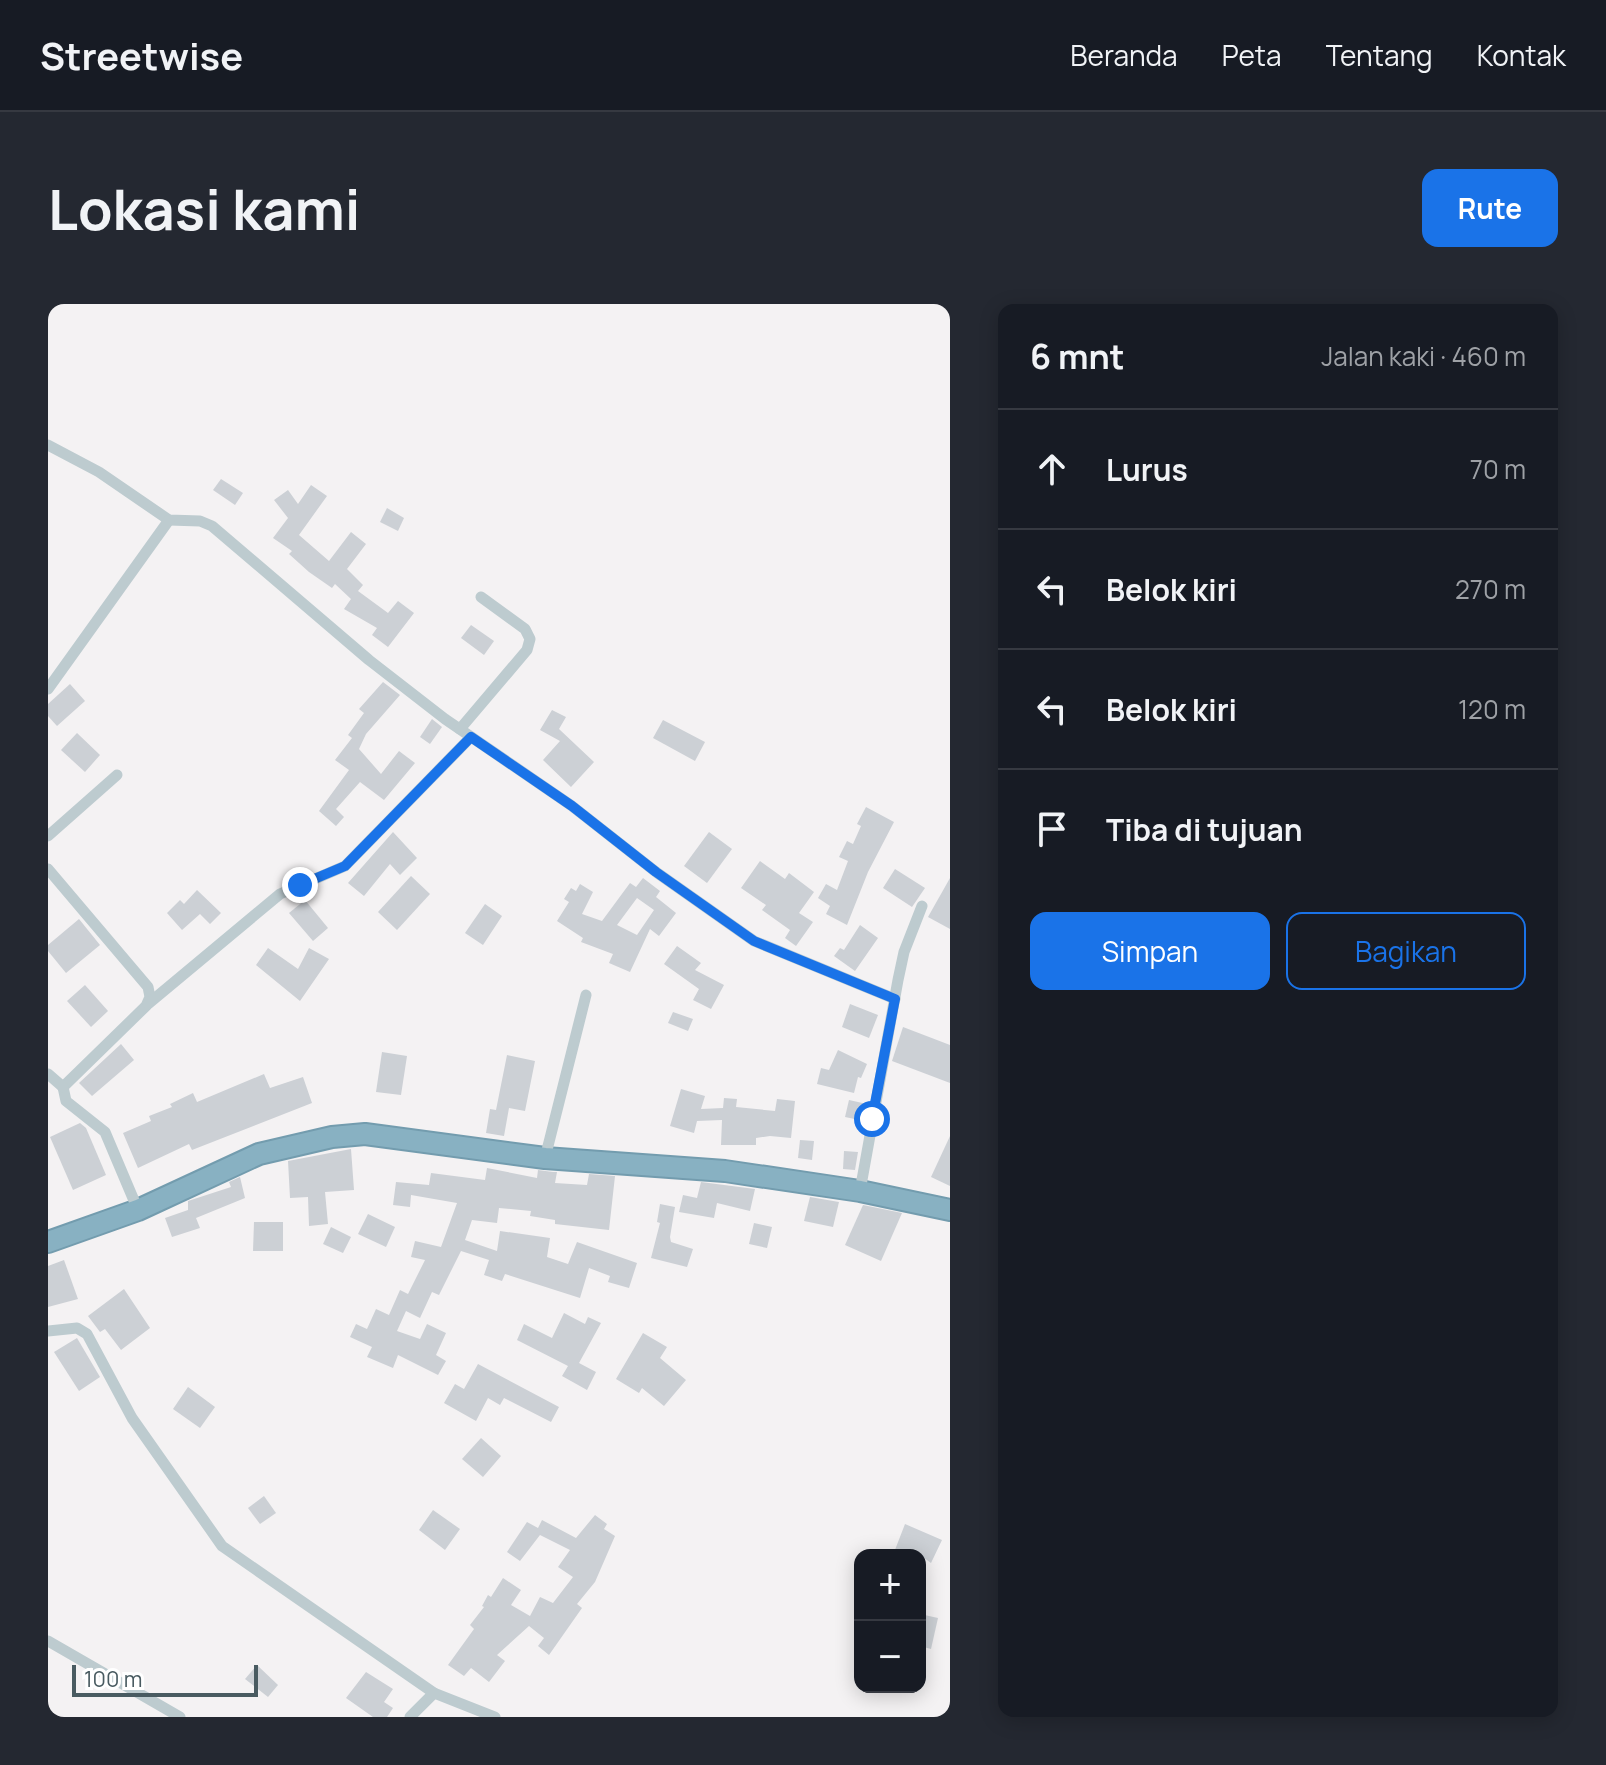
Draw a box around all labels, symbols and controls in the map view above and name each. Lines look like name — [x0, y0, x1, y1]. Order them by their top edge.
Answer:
text: Streetwise — [40, 29, 243, 81]
text: Beranda — [1070, 36, 1178, 74]
text: Peta — [1222, 36, 1282, 74]
text: Tentang — [1326, 36, 1433, 74]
text: Kontak — [1477, 36, 1566, 74]
button: Rute — [1422, 169, 1558, 247]
text: Lokasi kami — [48, 170, 361, 247]
text: 6 mnt — [1030, 333, 1125, 379]
text: Jalan kaki · 460 m — [1321, 338, 1526, 374]
icon: ahead — [1030, 447, 1074, 491]
text: Lurus — [1106, 449, 1188, 490]
text: 70 m — [1470, 451, 1526, 487]
icon: left — [1030, 567, 1074, 611]
text: Belok kiri — [1106, 569, 1237, 610]
text: 270 m — [1455, 571, 1526, 607]
icon: left — [1030, 687, 1074, 731]
text: Belok kiri — [1106, 689, 1237, 730]
text: 120 m — [1458, 691, 1526, 727]
icon: arrive — [1030, 807, 1074, 851]
text: Tiba di tujuan — [1106, 809, 1303, 850]
route end — [282, 867, 318, 903]
button: Simpan — [1030, 912, 1270, 990]
button: Bagikan — [1286, 912, 1526, 990]
route start — [854, 1101, 890, 1137]
map controls — [854, 1549, 926, 1693]
button: + — [854, 1549, 926, 1621]
button: − — [854, 1621, 926, 1693]
scale bar — [72, 1661, 258, 1697]
text: 100 m — [84, 1664, 142, 1694]

